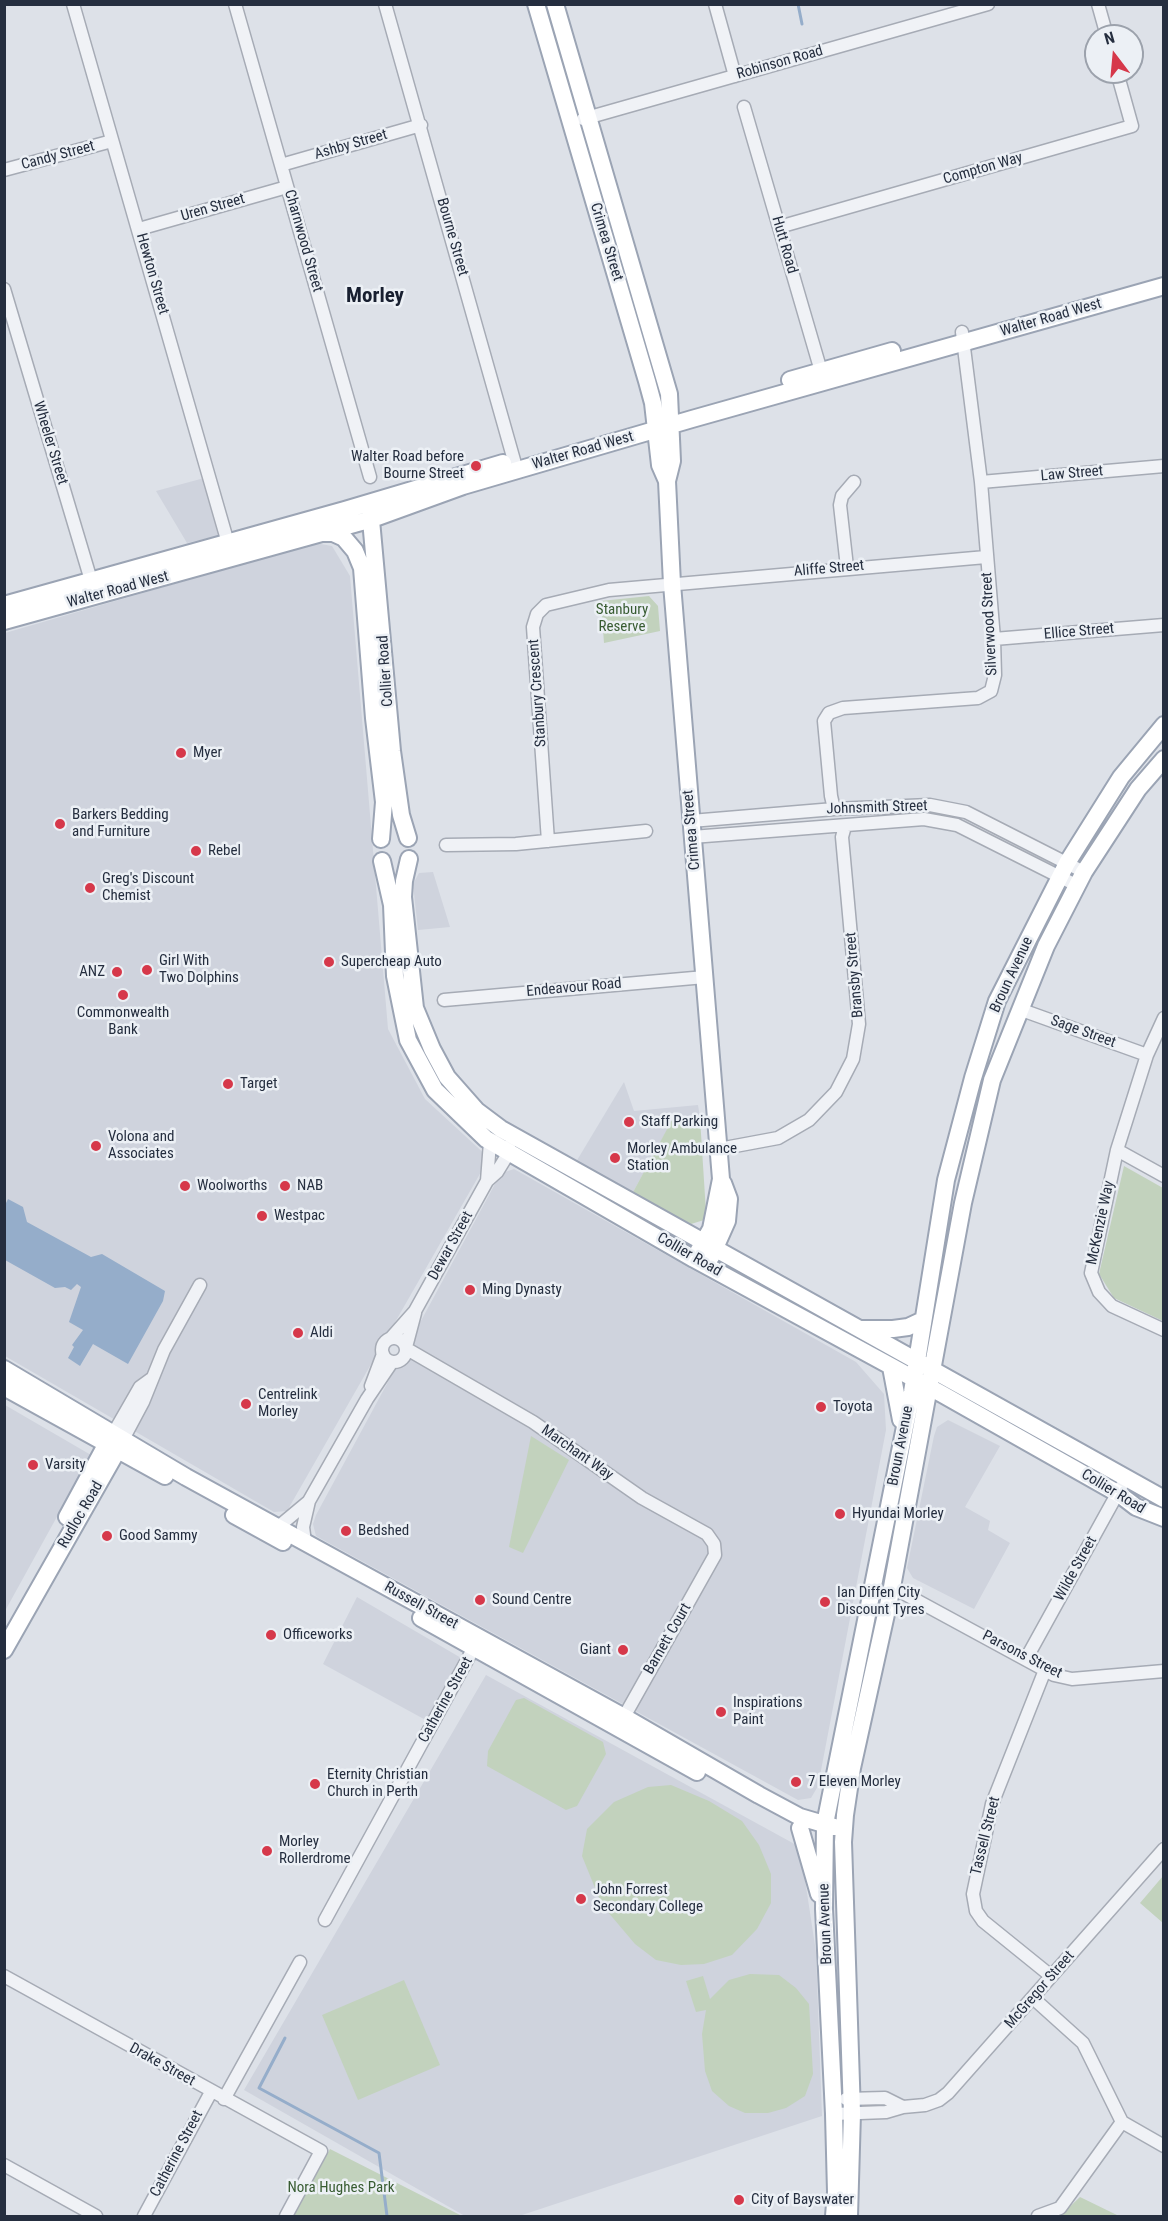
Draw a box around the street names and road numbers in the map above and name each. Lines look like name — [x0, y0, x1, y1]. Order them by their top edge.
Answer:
street label: Robinson Road — [735, 42, 825, 84]
street label: Ashby Street — [313, 126, 389, 164]
street label: Candy Street — [19, 138, 97, 174]
street label: Compton Way — [941, 149, 1025, 189]
street label: Charnwood Street — [280, 188, 326, 294]
street label: Uren Street — [179, 190, 247, 226]
street label: Bourne Street — [432, 196, 472, 278]
street label: Crimea Street — [586, 201, 626, 283]
street label: Hutt Road — [767, 214, 801, 276]
street label: Hewton Street — [132, 231, 172, 317]
street label: Walter Road West — [998, 295, 1104, 341]
street label: Wheeler Street — [29, 399, 71, 487]
street label: Walter Road West — [530, 428, 636, 474]
street label: Law Street — [1040, 462, 1104, 486]
street label: Aliffe Street — [793, 557, 865, 581]
street label: Walter Road West — [65, 568, 171, 612]
street label: Silverwood Street — [978, 572, 1002, 676]
street label: Ellice Street — [1043, 620, 1115, 644]
street label: Collier Road — [375, 635, 397, 707]
street label: Stanbury Crescent — [525, 638, 551, 748]
street label: Crimea Street — [680, 789, 704, 871]
street label: Johnsmith Street — [826, 797, 928, 819]
street label: Bransby Street — [842, 931, 868, 1019]
street label: Broun Avenue — [987, 934, 1037, 1016]
street label: Endeavour Road — [526, 975, 622, 1001]
street label: Sage Street — [1048, 1012, 1118, 1052]
street label: McKenzie Way — [1083, 1179, 1119, 1267]
street label: Dewar Street — [425, 1209, 477, 1283]
street label: Collier Road — [654, 1229, 724, 1281]
street label: Broun Avenue — [884, 1404, 918, 1488]
street label: Marchant Way — [537, 1422, 617, 1484]
street label: Collier Road — [1078, 1466, 1148, 1518]
street label: Rudloc Road — [55, 1478, 107, 1552]
street label: Wilde Street — [1051, 1533, 1101, 1605]
street label: Russell Street — [381, 1578, 461, 1634]
street label: Barnett Court — [640, 1600, 696, 1678]
street label: Parsons Street — [979, 1627, 1065, 1683]
street label: Catherine Street — [415, 1654, 477, 1746]
street label: Tassell Street — [968, 1795, 1004, 1877]
street label: Broun Avenue — [816, 1883, 836, 1965]
street label: McGregor Street — [1001, 1948, 1079, 2032]
street label: Drake Street — [126, 2040, 198, 2090]
street label: Catherine Street — [147, 2108, 207, 2200]

